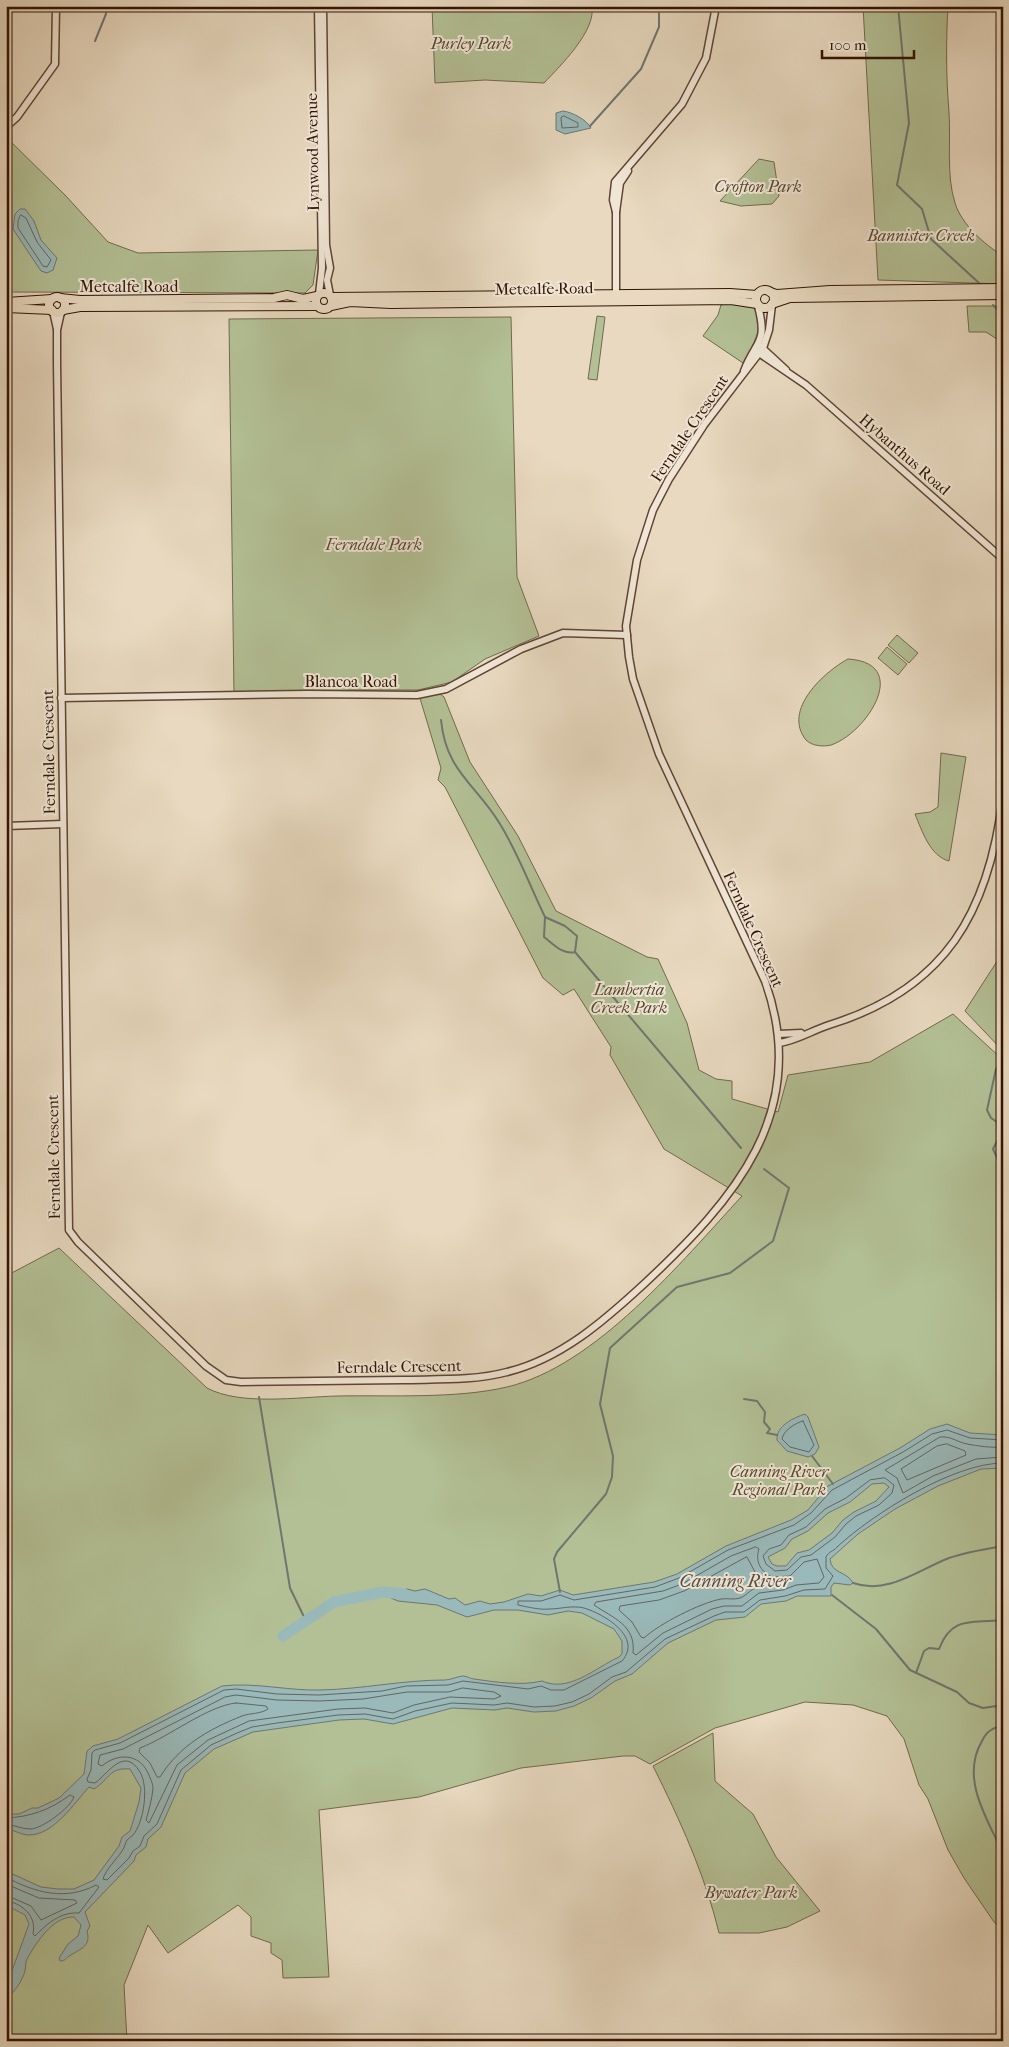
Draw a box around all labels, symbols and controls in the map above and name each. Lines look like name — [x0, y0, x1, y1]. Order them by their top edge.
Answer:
scale bar — [822, 28, 914, 60]
park label: Purley Park — [430, 34, 511, 53]
text: 100 m — [829, 36, 867, 54]
street label: Lynwood Avenue — [302, 93, 323, 211]
park label: Crofton Park — [714, 177, 802, 196]
park label: Bannister Creek — [866, 226, 975, 245]
street label: Metcalfe Road — [80, 277, 179, 296]
street label: Metcalfe Road — [494, 278, 594, 299]
street label: Ferndale Crescent — [647, 371, 732, 486]
street label: Hybanthus Road — [855, 410, 954, 499]
park label: Ferndale Park — [325, 535, 422, 554]
street label: Blancoa Road — [304, 672, 398, 691]
street label: Ferndale Crescent — [38, 689, 59, 815]
street label: Ferndale Crescent — [719, 868, 788, 991]
park label: Lambertia Creek Park — [591, 980, 667, 1017]
street label: Ferndale Crescent — [43, 1094, 64, 1220]
street label: Ferndale Crescent — [336, 1356, 462, 1377]
park label: Canning River Regional Park — [730, 1462, 830, 1499]
water label: Canning River — [680, 1571, 792, 1592]
park label: Bywater Park — [703, 1883, 798, 1902]

